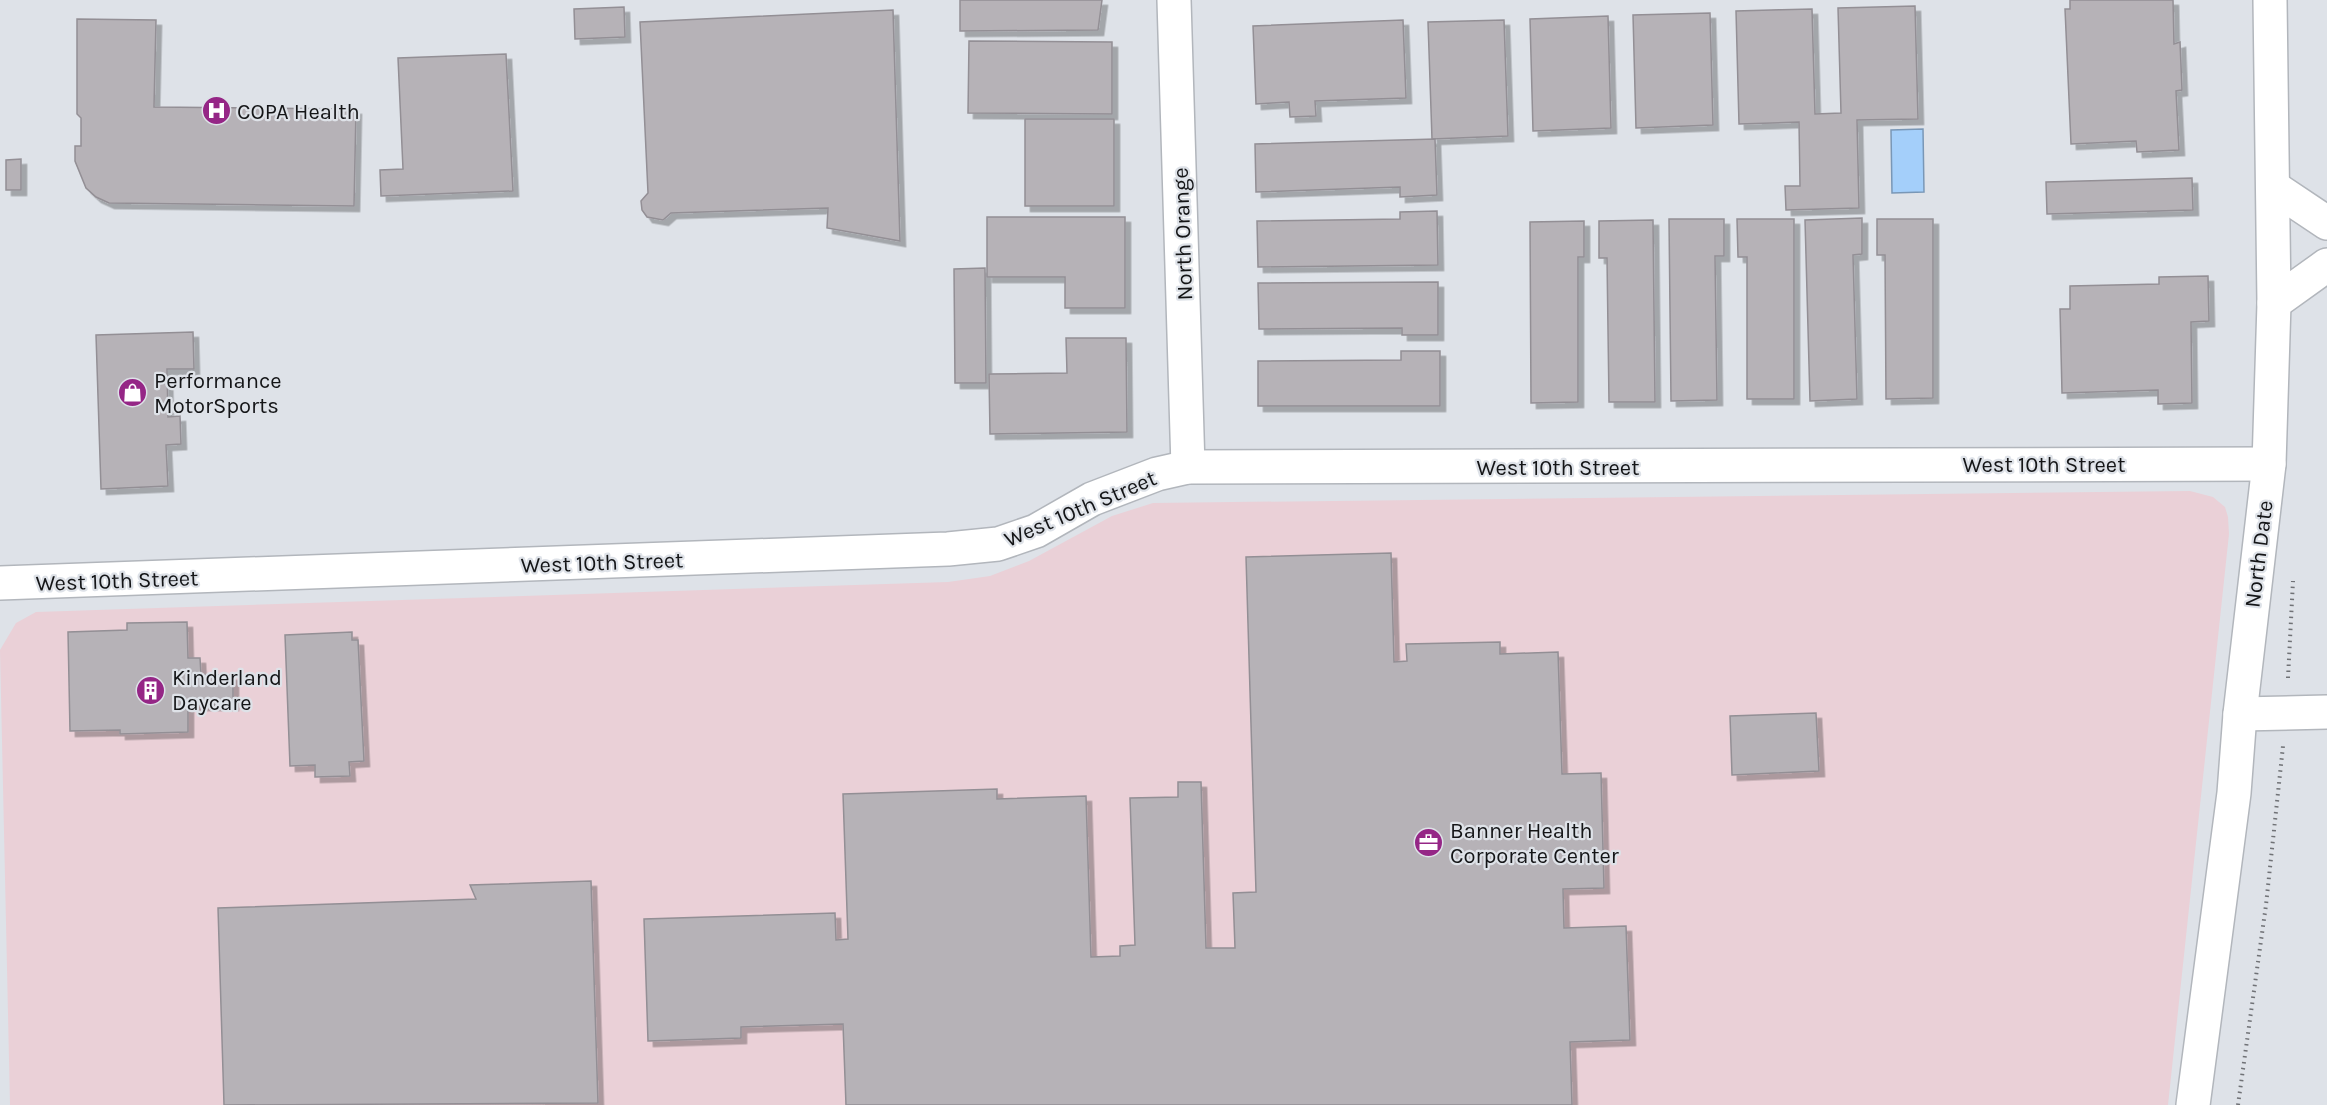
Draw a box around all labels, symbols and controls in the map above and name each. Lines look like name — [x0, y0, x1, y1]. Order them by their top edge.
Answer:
hospital icon: COPA Health — [200, 95, 232, 127]
place label: COPA Health — [237, 99, 360, 125]
street label: North Orange — [1168, 167, 1198, 301]
place label: Performance MotorSports — [154, 368, 282, 419]
shop icon: Performance MotorSports — [117, 377, 149, 409]
street label: West 10th Street — [1963, 452, 2125, 478]
street label: West 10th Street — [1477, 455, 1639, 481]
street label: West 10th Street — [1000, 465, 1160, 553]
street label: North Date — [2240, 499, 2278, 609]
street label: West 10th Street — [520, 547, 684, 579]
street label: West 10th Street — [35, 565, 199, 597]
place label: Kinderland Daycare — [172, 665, 282, 716]
building icon: Kinderland Daycare — [135, 674, 167, 706]
place label: Banner Health Corporate Center — [1450, 818, 1619, 869]
office icon: Banner Health Corporate Center — [1413, 827, 1445, 859]

